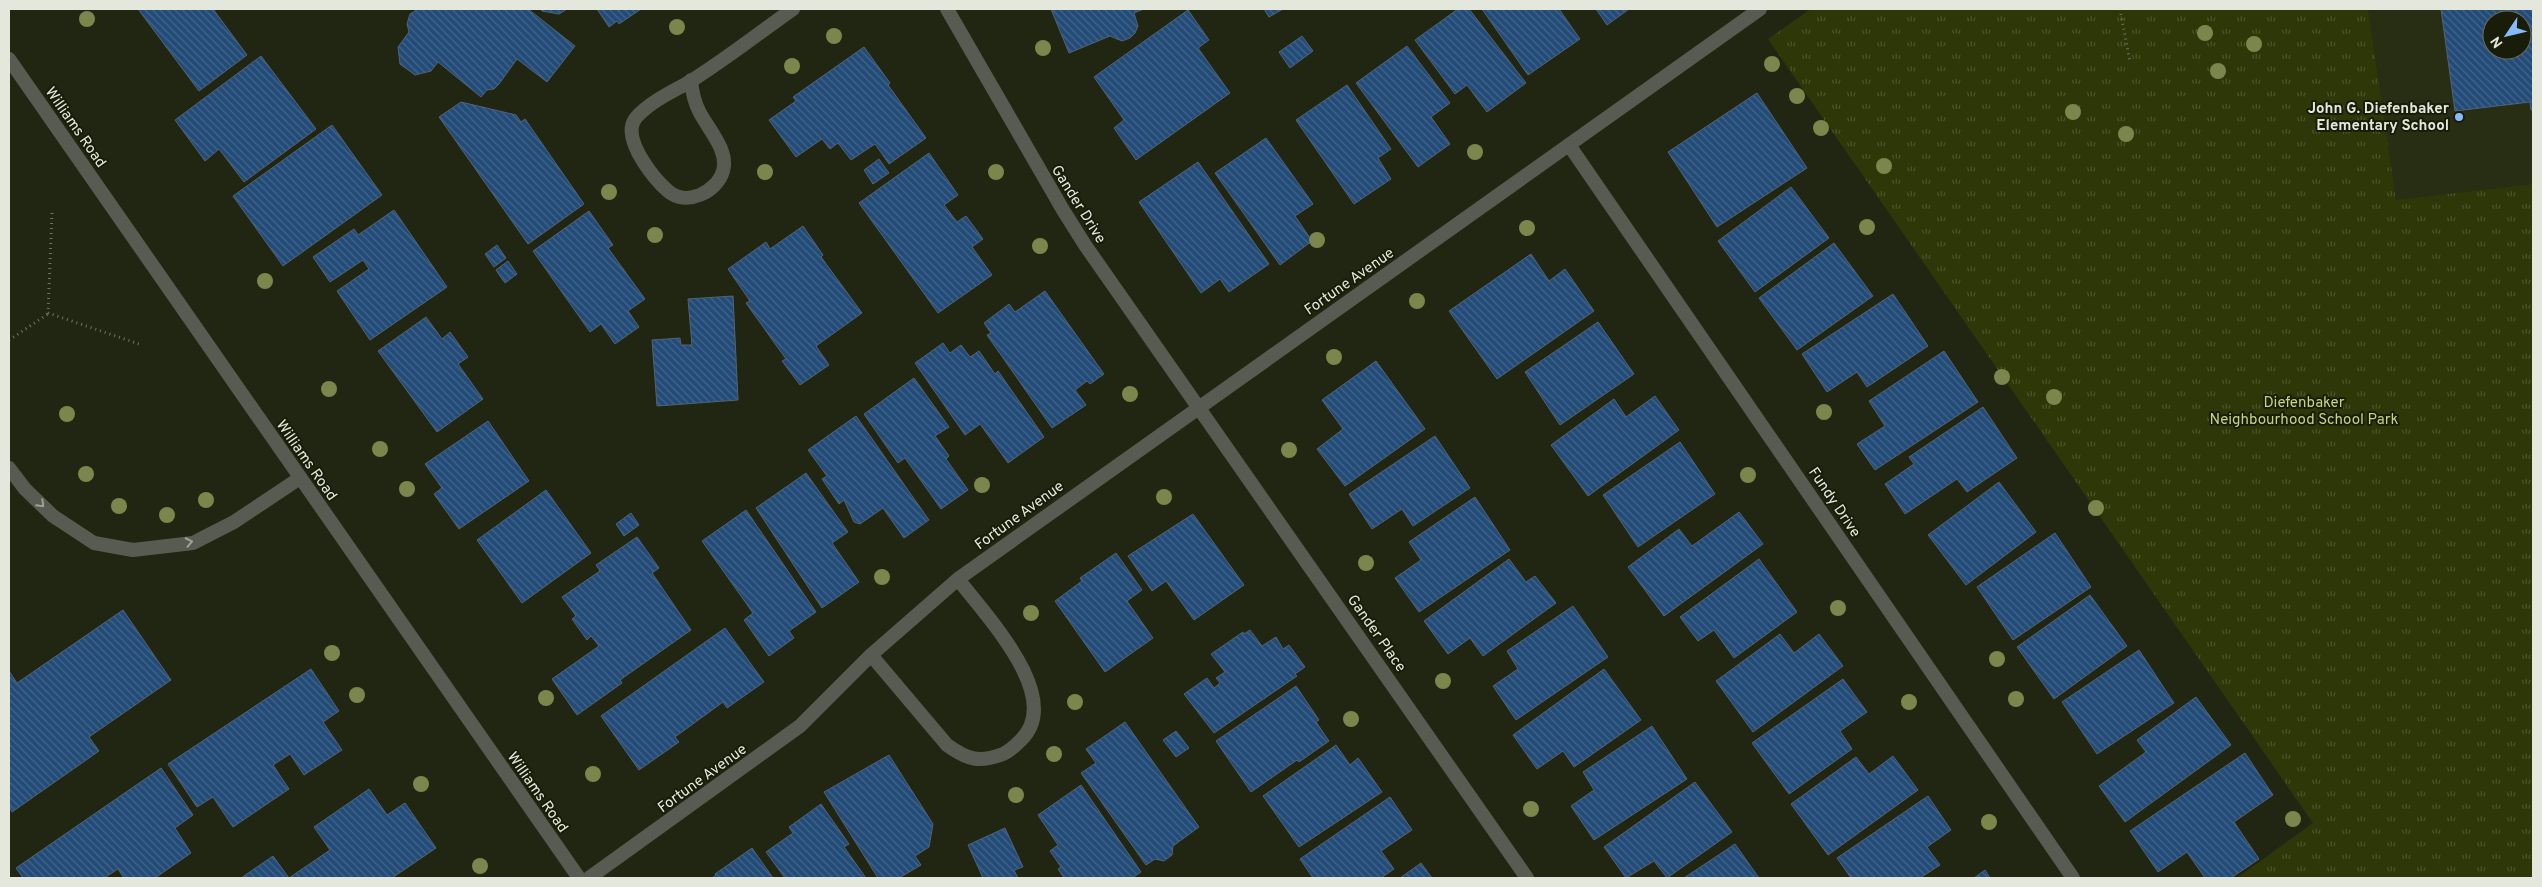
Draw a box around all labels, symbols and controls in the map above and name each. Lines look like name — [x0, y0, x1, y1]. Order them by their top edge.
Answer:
north arrow — [2482, 10, 2532, 60]
text: N — [2488, 33, 2507, 51]
street label: Williams Road — [40, 84, 110, 172]
place label: John G. Diefenbaker Elementary School — [2308, 100, 2450, 136]
marker: John G. Diefenbaker Elementary School — [2453, 111, 2465, 123]
street label: Gander Drive — [1046, 162, 1109, 247]
street label: Fortune Avenue — [1301, 244, 1398, 320]
park label: Diefenbaker Neighbourhood School Park — [2210, 394, 2398, 430]
street label: Williams Road — [271, 417, 341, 505]
street label: Fundy Drive — [1803, 464, 1864, 542]
street label: Fortune Avenue — [972, 478, 1068, 555]
one-way arrow — [35, 498, 44, 507]
one-way arrow — [185, 537, 193, 548]
street label: Gander Place — [1342, 591, 1409, 676]
street label: Fortune Avenue — [655, 741, 751, 818]
street label: Williams Road — [502, 749, 572, 837]

